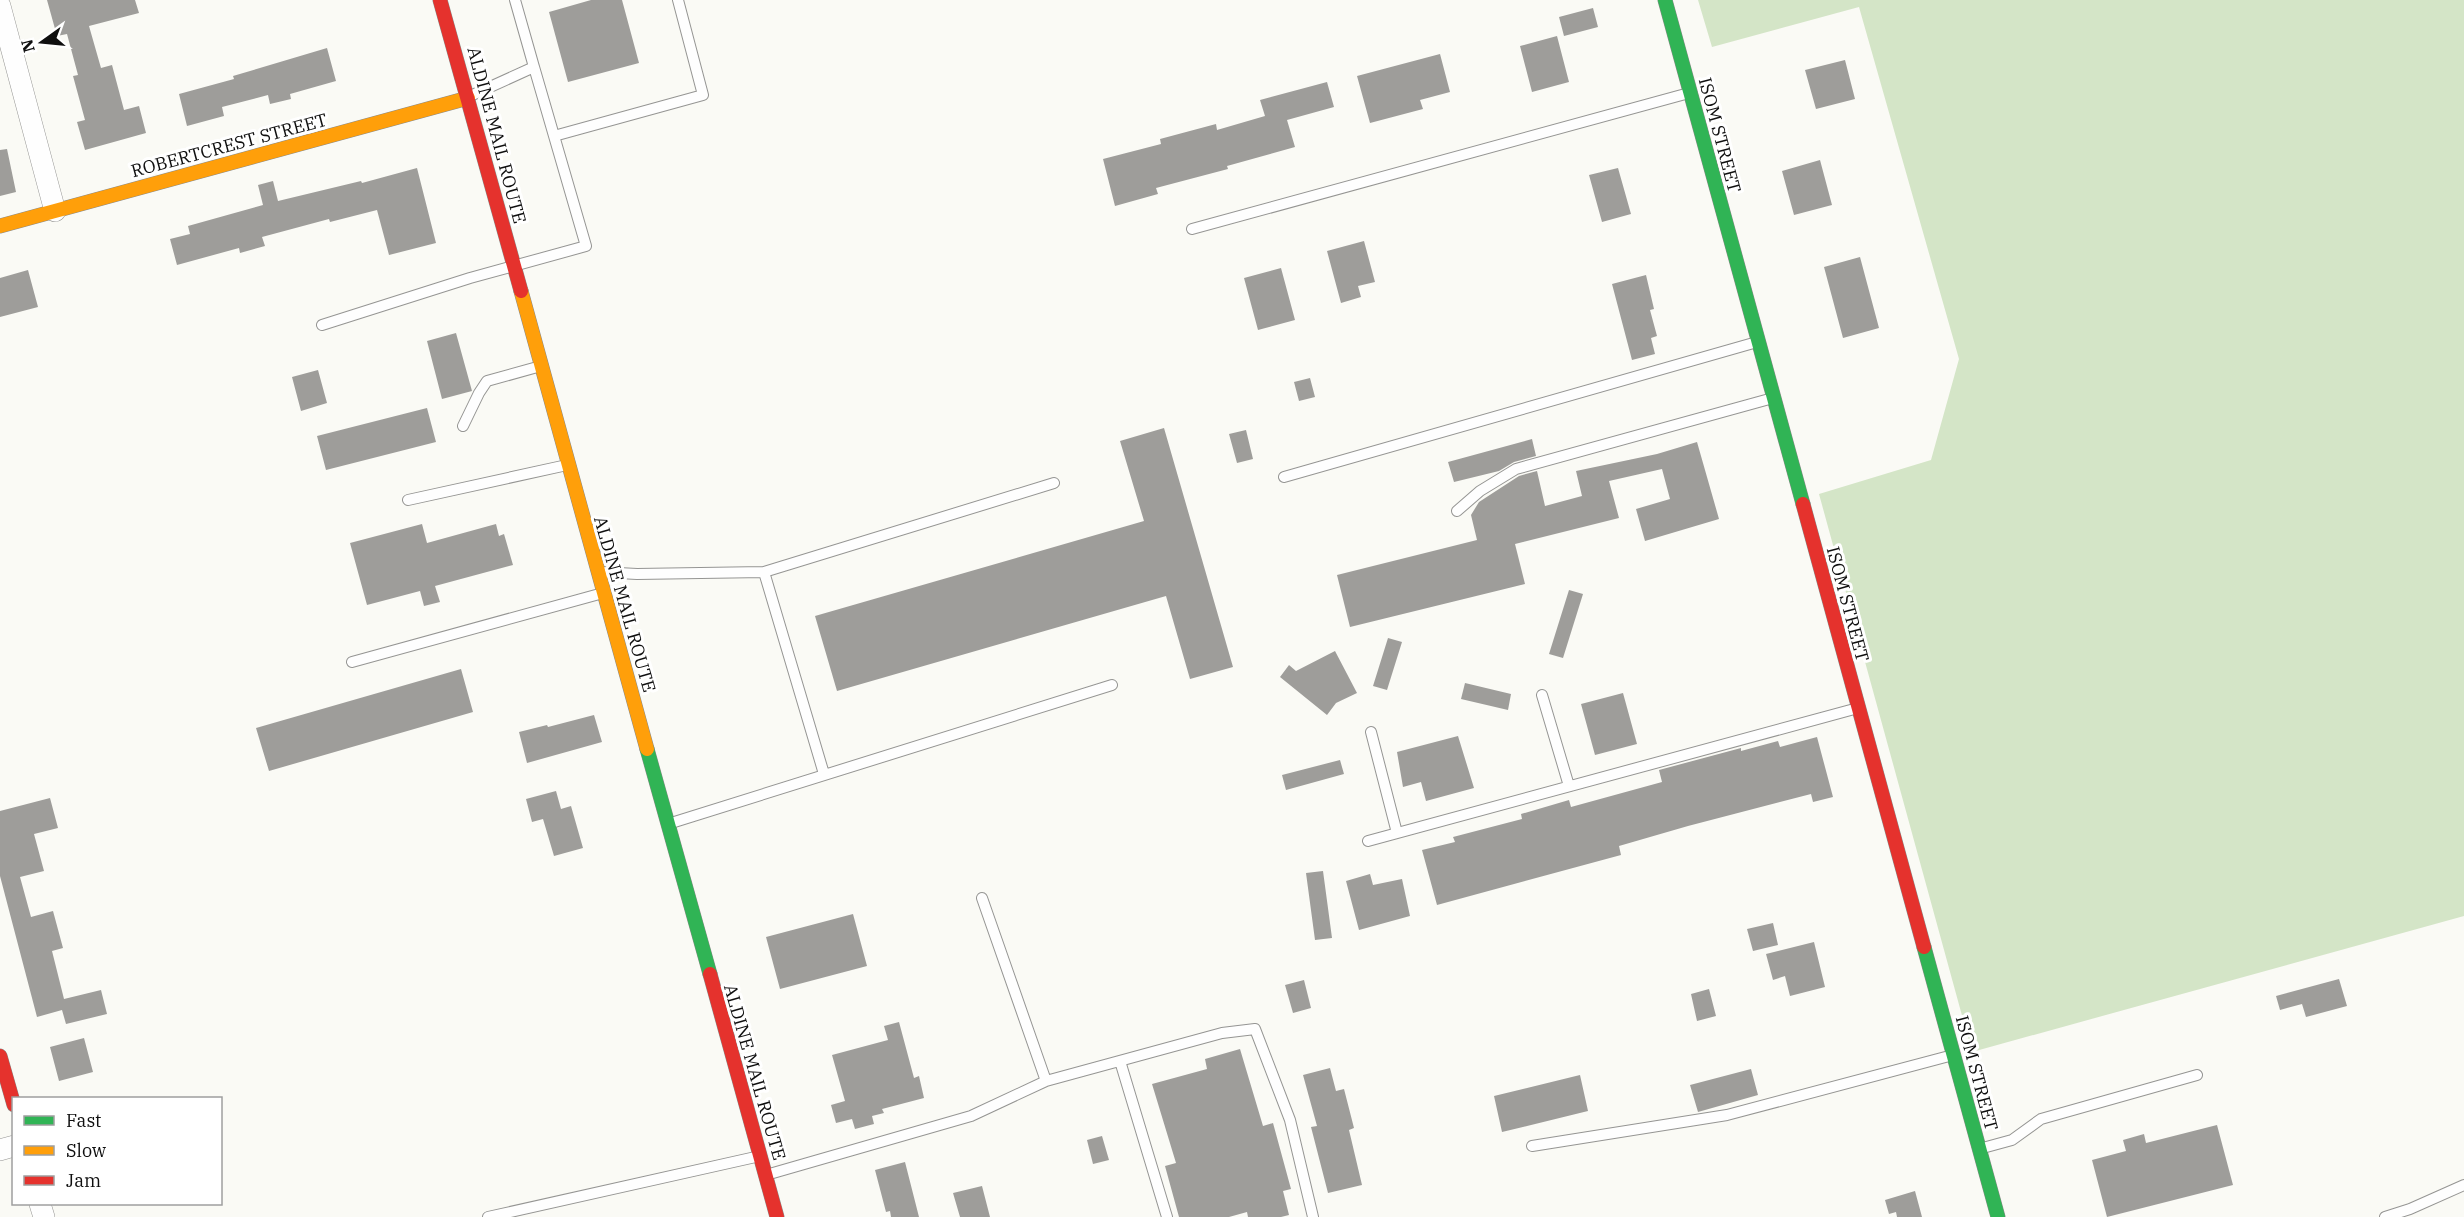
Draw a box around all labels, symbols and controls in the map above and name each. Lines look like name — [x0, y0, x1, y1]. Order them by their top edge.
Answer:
north arrow — [12, 12, 72, 72]
text: N — [16, 37, 39, 55]
street label: ALDINE MAIL ROUTE — [462, 44, 532, 226]
street label: ISOM STREET — [1694, 75, 1747, 195]
street label: ROBERTCREST STREET — [128, 108, 330, 182]
street label: ALDINE MAIL ROUTE — [589, 513, 661, 695]
street label: ISOM STREET — [1822, 544, 1875, 664]
street label: ALDINE MAIL ROUTE — [719, 981, 791, 1163]
street label: ISOM STREET — [1951, 1013, 2004, 1133]
legend — [12, 1097, 222, 1205]
text: Fast — [66, 1109, 101, 1132]
text: Slow — [66, 1139, 106, 1162]
text: Jam — [66, 1169, 101, 1192]

